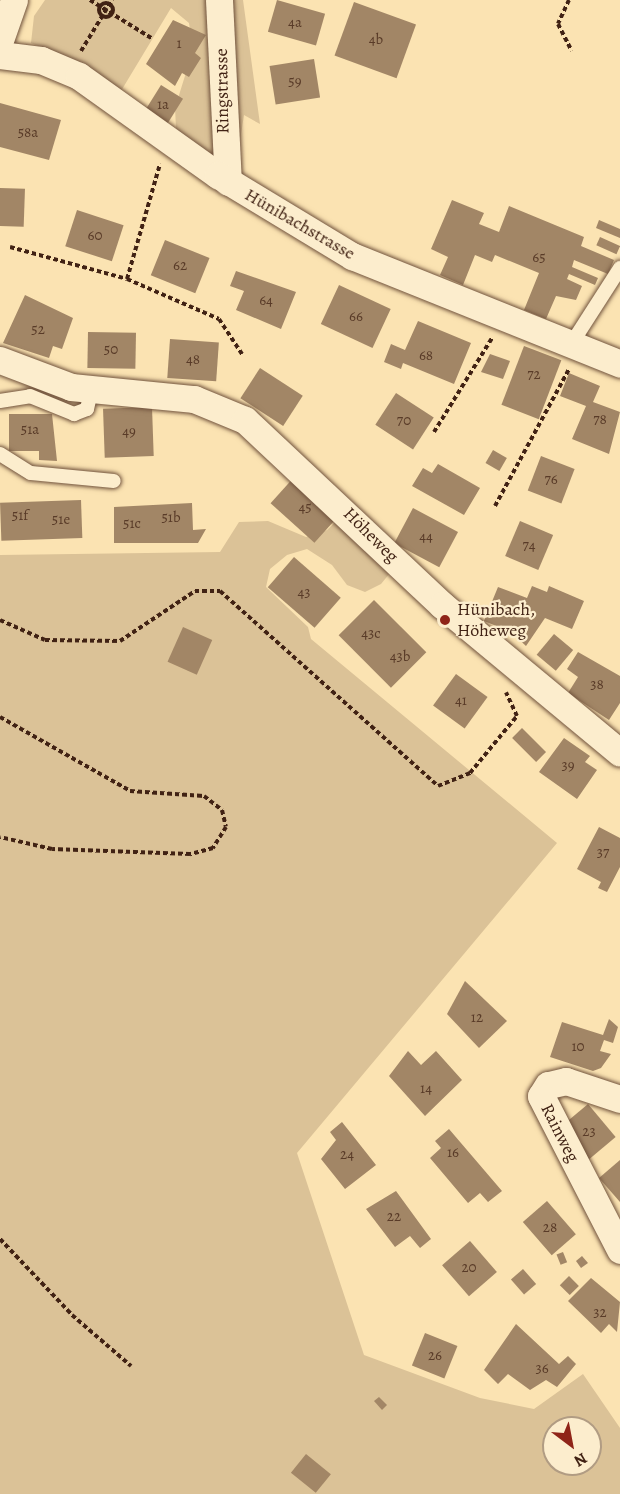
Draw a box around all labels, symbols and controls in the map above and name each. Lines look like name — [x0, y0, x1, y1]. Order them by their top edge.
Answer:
house number: 4a — [288, 14, 302, 32]
house number: 4b — [369, 31, 383, 49]
house number: 1 — [176, 35, 182, 53]
street label: Ringstrasse — [210, 48, 234, 134]
house number: 59 — [288, 73, 302, 91]
house number: 1a — [157, 96, 169, 114]
house number: 58a — [18, 124, 38, 142]
street label: Hünibachstrasse — [241, 184, 359, 264]
house number: 60 — [88, 227, 102, 245]
house number: 65 — [532, 249, 546, 267]
house number: 62 — [173, 257, 187, 275]
house number: 64 — [259, 292, 273, 310]
house number: 66 — [349, 308, 363, 326]
house number: 52 — [31, 321, 45, 339]
house number: 50 — [104, 341, 118, 359]
house number: 68 — [419, 347, 433, 365]
house number: 48 — [186, 351, 200, 369]
house number: 72 — [527, 366, 541, 384]
house number: 78 — [593, 411, 607, 429]
house number: 70 — [397, 412, 411, 430]
house number: 51a — [21, 421, 39, 439]
house number: 49 — [122, 423, 136, 441]
house number: 76 — [544, 471, 558, 489]
house number: 45 — [298, 499, 312, 517]
street label: Höheweg — [339, 503, 403, 567]
house number: 51f — [12, 507, 28, 525]
house number: 51b — [161, 509, 181, 527]
house number: 51e — [52, 511, 70, 529]
house number: 51c — [123, 515, 141, 533]
house number: 44 — [419, 528, 433, 546]
house number: 74 — [522, 537, 536, 555]
house number: 43 — [297, 584, 311, 602]
place label: Hünibach, Höheweg — [457, 599, 535, 642]
marker: Hünibach, Höheweg — [438, 613, 452, 627]
house number: 43c — [361, 625, 381, 643]
house number: 43b — [390, 648, 410, 666]
house number: 38 — [590, 676, 604, 694]
house number: 41 — [455, 692, 467, 710]
house number: 39 — [561, 757, 575, 775]
house number: 37 — [597, 844, 609, 862]
house number: 12 — [471, 1009, 483, 1027]
house number: 10 — [571, 1038, 585, 1056]
house number: 14 — [420, 1080, 432, 1098]
street label: Rainweg — [536, 1100, 584, 1166]
house number: 23 — [582, 1123, 596, 1141]
house number: 16 — [447, 1144, 459, 1162]
house number: 24 — [340, 1146, 354, 1164]
house number: 22 — [387, 1208, 401, 1226]
house number: 28 — [543, 1219, 557, 1237]
house number: 20 — [461, 1259, 477, 1277]
house number: 32 — [593, 1304, 607, 1322]
house number: 26 — [428, 1347, 442, 1365]
house number: 36 — [535, 1360, 549, 1378]
north arrow — [542, 1416, 602, 1476]
text: N — [570, 1447, 591, 1472]

